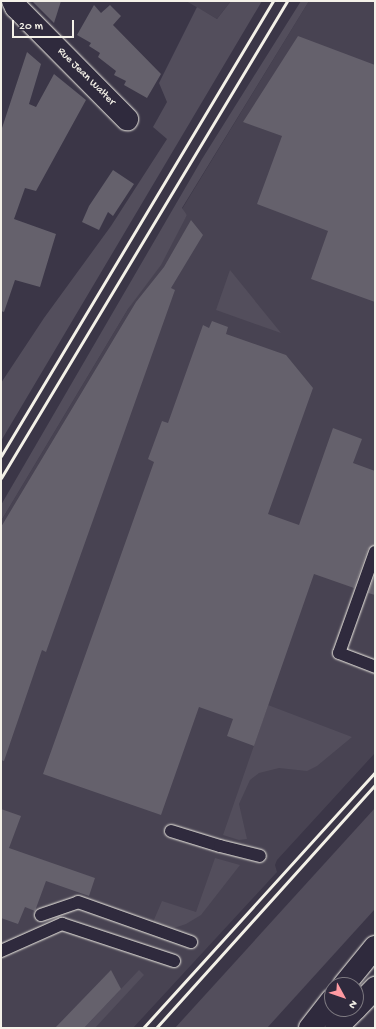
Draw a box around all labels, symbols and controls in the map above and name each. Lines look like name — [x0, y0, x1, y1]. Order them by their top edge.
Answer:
scale bar — [14, 12, 76, 38]
text: 20 m — [19, 20, 43, 34]
street label: Rue Jean Walter — [54, 45, 118, 109]
north arrow — [324, 977, 364, 1017]
text: N — [346, 997, 359, 1011]

